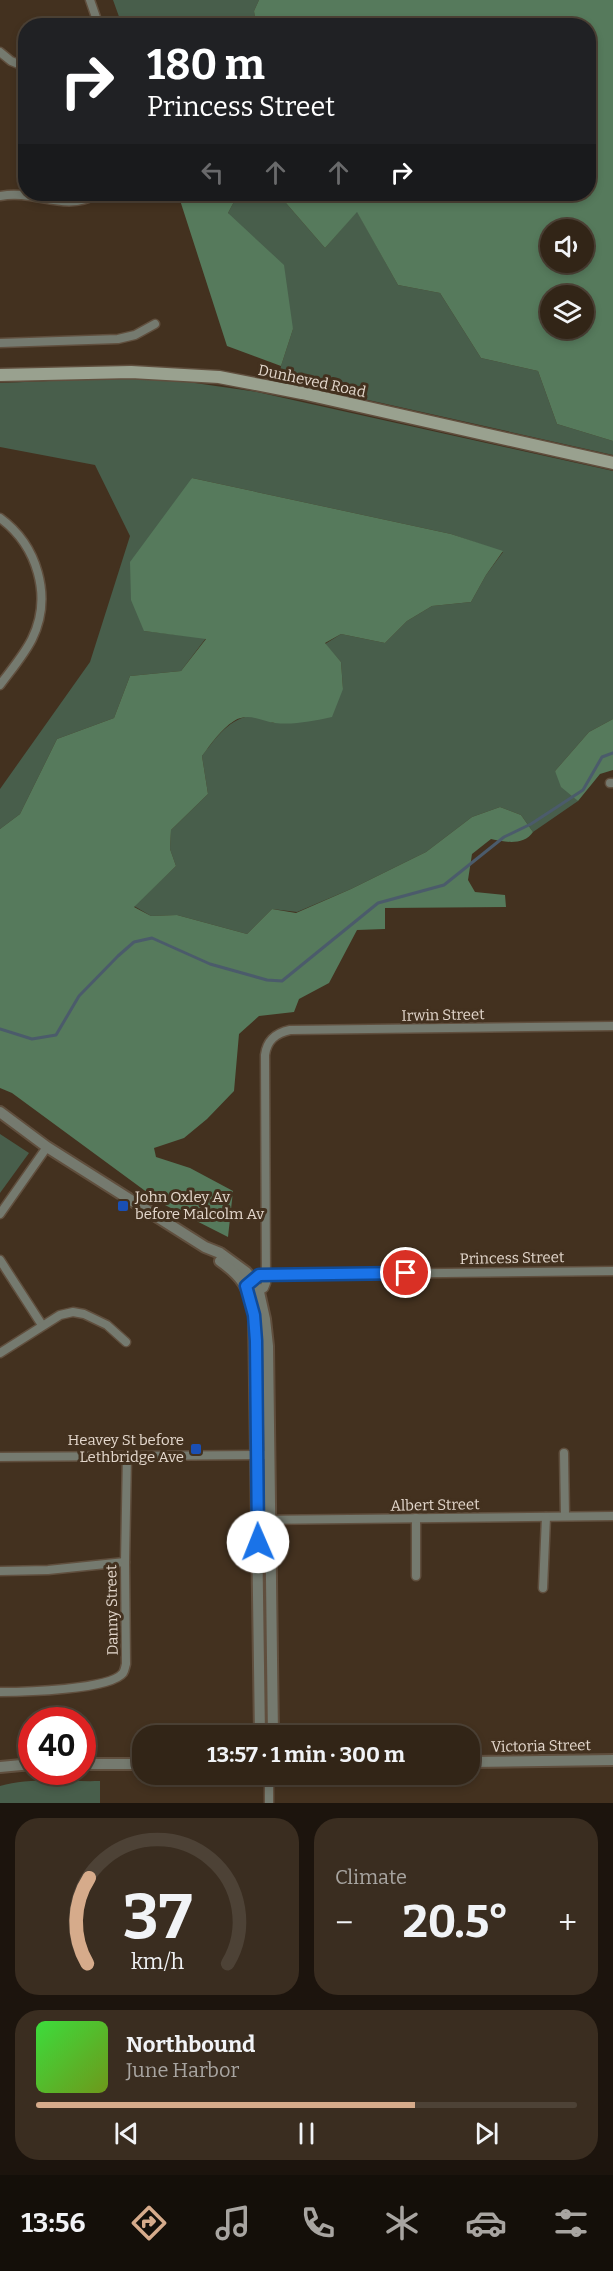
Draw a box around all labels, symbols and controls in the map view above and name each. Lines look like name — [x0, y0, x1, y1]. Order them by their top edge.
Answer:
text: 180 m — [147, 40, 265, 90]
icon: right — [48, 42, 126, 120]
text: Princess Street — [147, 91, 335, 123]
icon: left — [196, 156, 229, 189]
icon: ahead — [259, 156, 292, 189]
icon: ahead — [322, 156, 355, 189]
icon: right — [385, 156, 418, 189]
map controls — [540, 219, 594, 339]
button: sound — [540, 219, 594, 273]
button: layers — [540, 285, 594, 339]
street label: Dunheved Road — [256, 361, 368, 401]
street label: Irwin Street — [401, 1005, 485, 1025]
place label: John Oxley Av before Malcolm Av — [134, 1188, 264, 1223]
marker: John Oxley Av before Malcolm Av — [116, 1199, 130, 1213]
pin — [380, 1247, 431, 1298]
street label: Princess Street — [460, 1248, 565, 1268]
icon: arrive — [389, 1256, 422, 1289]
place label: Heavey St before Lethbridge Ave — [68, 1431, 184, 1466]
marker: Heavey St before Lethbridge Ave — [189, 1442, 203, 1456]
street label: Albert Street — [390, 1495, 480, 1515]
position arrow — [226, 1510, 290, 1574]
street label: Danny Street — [102, 1564, 122, 1655]
speed limit sign: 40 — [18, 1707, 96, 1785]
street label: Victoria Street — [491, 1736, 592, 1756]
text: 13:57 · 1 min · 300 m — [207, 1741, 405, 1768]
text: Climate — [335, 1865, 407, 1889]
text: 37 — [122, 1880, 192, 1955]
text: 20.5° — [403, 1895, 509, 1949]
text: − — [335, 1903, 353, 1943]
text: + — [558, 1903, 577, 1943]
text: km/h — [130, 1949, 184, 1975]
text: Northbound — [126, 2031, 255, 2058]
text: June Harbor — [126, 2058, 239, 2082]
icon: previous — [110, 2117, 143, 2150]
icon: pause — [290, 2117, 323, 2150]
icon: next — [470, 2117, 503, 2150]
icon: directions — [128, 2202, 170, 2244]
icon: music — [212, 2202, 254, 2244]
icon: phone — [297, 2202, 339, 2244]
icon: climate — [381, 2202, 423, 2244]
icon: car — [465, 2202, 507, 2244]
icon: filters — [550, 2202, 592, 2244]
text: 13:56 — [21, 2207, 85, 2239]

